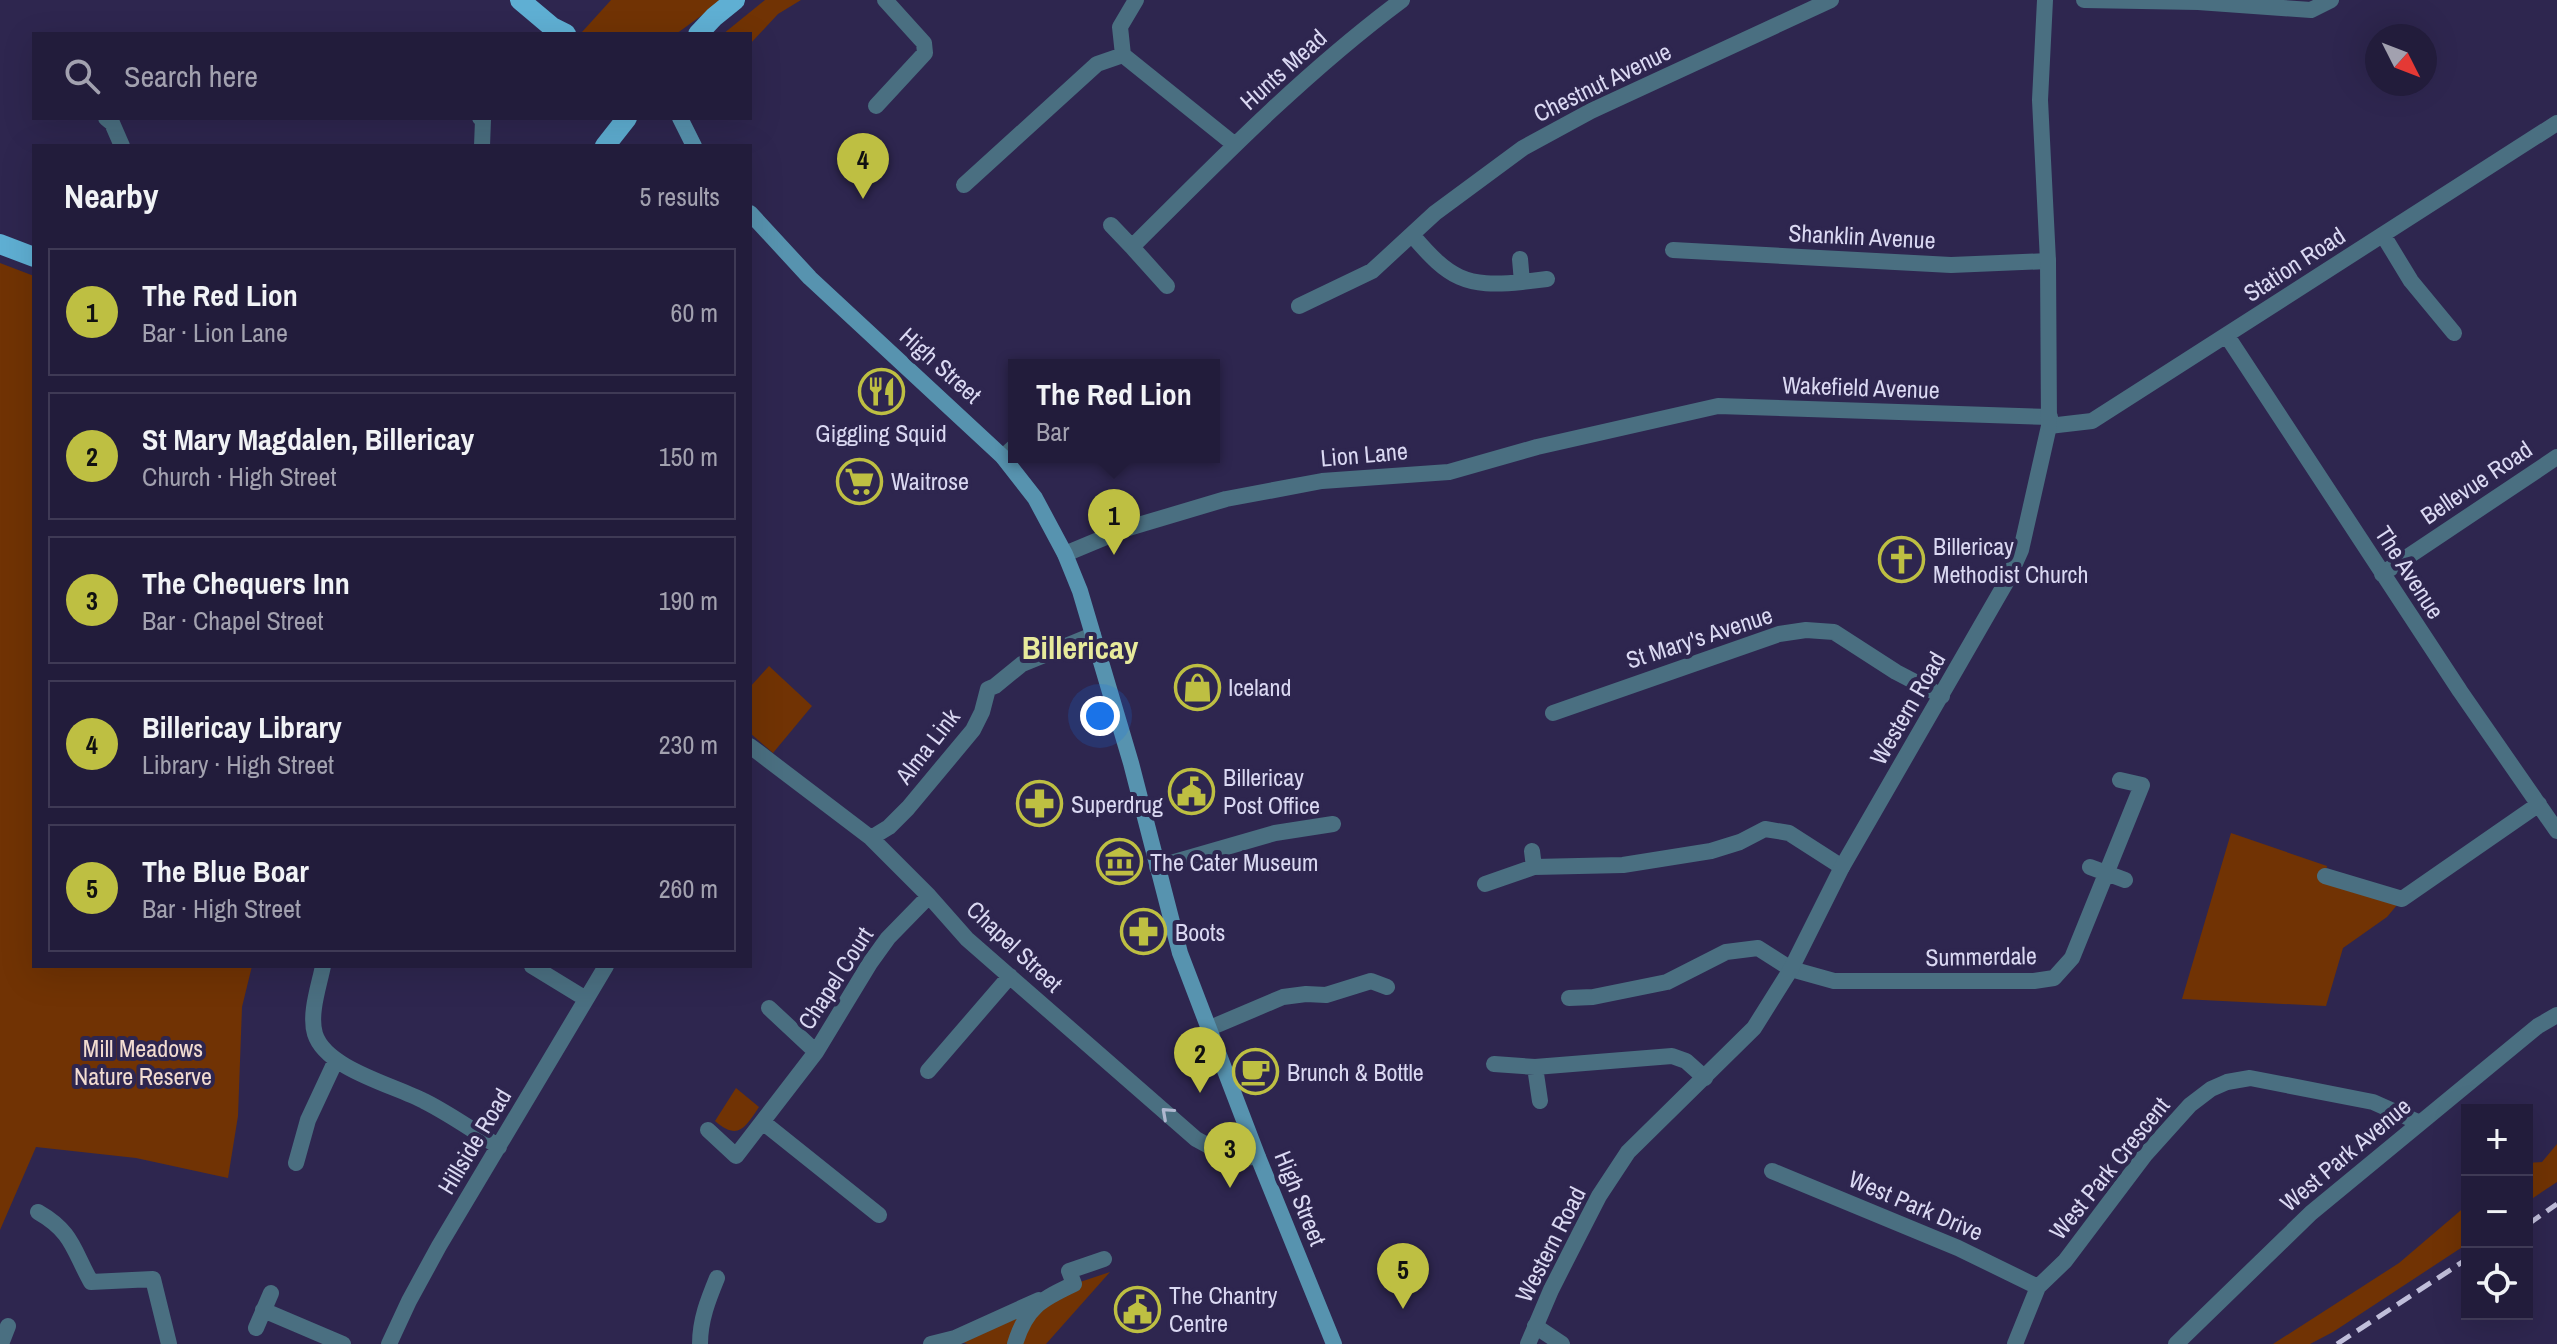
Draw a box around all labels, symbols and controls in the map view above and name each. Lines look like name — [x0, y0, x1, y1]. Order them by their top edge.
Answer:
street label: Hunts Mead — [1233, 22, 1333, 116]
north arrow — [2365, 24, 2437, 96]
search box — [32, 32, 752, 120]
street label: Chestnut Avenue — [1528, 35, 1676, 129]
icon: search — [60, 54, 104, 98]
text: Search here — [124, 56, 258, 96]
pin: 4 — [837, 133, 889, 199]
text: Nearby — [64, 173, 159, 219]
text: 5 results — [639, 179, 720, 214]
street label: Shanklin Avenue — [1788, 216, 1936, 256]
street label: Station Road — [2237, 219, 2351, 309]
text: The Red Lion — [142, 275, 298, 315]
text: 1 — [86, 295, 98, 330]
text: 60 m — [671, 295, 718, 330]
text: Bar · Lion Lane — [142, 315, 288, 350]
street label: High Street — [893, 320, 989, 411]
popup — [1008, 359, 1220, 463]
restaurant icon: Giggling Squid — [857, 367, 905, 415]
street label: Wakefield Avenue — [1782, 368, 1940, 406]
text: The Red Lion — [1036, 374, 1192, 414]
text: Bar — [1036, 414, 1069, 449]
place label: Giggling Squid — [815, 417, 947, 449]
text: St Mary Magdalen, Billericay — [142, 419, 474, 459]
street label: Bellevue Road — [2414, 433, 2538, 531]
street label: Lion Lane — [1319, 434, 1409, 474]
text: 2 — [86, 439, 98, 474]
text: 150 m — [659, 439, 718, 474]
supermarket icon: Waitrose — [836, 457, 884, 505]
text: Church · High Street — [142, 459, 336, 494]
place label: Waitrose — [891, 465, 969, 497]
pin: 1 — [1088, 489, 1140, 555]
street label: The Avenue — [2368, 519, 2452, 625]
place label: Billericay Methodist Church — [1933, 530, 2088, 590]
church icon: Billericay Methodist Church — [1878, 536, 1926, 584]
text: The Chequers Inn — [142, 563, 350, 603]
text: 3 — [86, 583, 98, 618]
text: 190 m — [659, 583, 718, 618]
street label: St Mary's Avenue — [1622, 598, 1776, 676]
text: Bar · Chapel Street — [142, 603, 323, 638]
district label: Billericay — [1022, 626, 1139, 669]
street label: Western Road — [1862, 646, 1952, 770]
shop icon: Iceland — [1173, 663, 1221, 711]
place label: Iceland — [1228, 671, 1291, 703]
your location — [1080, 696, 1120, 736]
street label: Alma Link — [887, 702, 967, 791]
text: Billericay Library — [142, 707, 342, 747]
text: 4 — [86, 727, 98, 762]
text: 230 m — [659, 727, 718, 762]
text: Library · High Street — [142, 747, 334, 782]
place label: Billericay Post Office — [1223, 761, 1320, 821]
public building icon: Billericay Post Office — [1168, 767, 1216, 815]
pharmacy icon: Superdrug — [1016, 780, 1064, 828]
place label: Superdrug — [1071, 788, 1163, 820]
museum icon: The Cater Museum — [1095, 838, 1143, 886]
place label: The Cater Museum — [1150, 846, 1318, 878]
text: The Blue Boar — [142, 851, 309, 891]
text: 5 — [86, 871, 98, 906]
text: 260 m — [659, 871, 718, 906]
text: Bar · High Street — [142, 891, 301, 926]
street label: Chapel Street — [960, 893, 1070, 999]
pharmacy icon: Boots — [1120, 908, 1168, 956]
place label: Boots — [1175, 916, 1225, 948]
street label: Chapel Court — [790, 920, 880, 1035]
street label: Summerdale — [1925, 939, 2037, 973]
pin: 2 — [1174, 1027, 1226, 1093]
park label: Mill Meadows Nature Reserve — [74, 1032, 212, 1092]
cafe icon: Brunch & Bottle — [1232, 1048, 1280, 1096]
place label: Brunch & Bottle — [1287, 1056, 1424, 1088]
street label: Hillside Road — [430, 1082, 518, 1200]
street label: West Park Crescent — [2042, 1090, 2177, 1246]
street label: West Park Avenue — [2273, 1090, 2417, 1218]
map controls — [2461, 1104, 2533, 1320]
button: + — [2461, 1104, 2533, 1176]
one-way arrow — [1162, 1107, 1176, 1122]
pin: 3 — [1204, 1122, 1256, 1188]
street label: High Street — [1268, 1146, 1335, 1251]
street label: West Park Drive — [1844, 1162, 1988, 1248]
button: − — [2461, 1176, 2533, 1248]
street label: Western Road — [1507, 1181, 1593, 1307]
pin: 5 — [1377, 1243, 1429, 1309]
button: locate — [2461, 1248, 2533, 1320]
place label: The Chantry Centre — [1169, 1279, 1277, 1339]
public building icon: The Chantry Centre — [1114, 1285, 1162, 1333]

